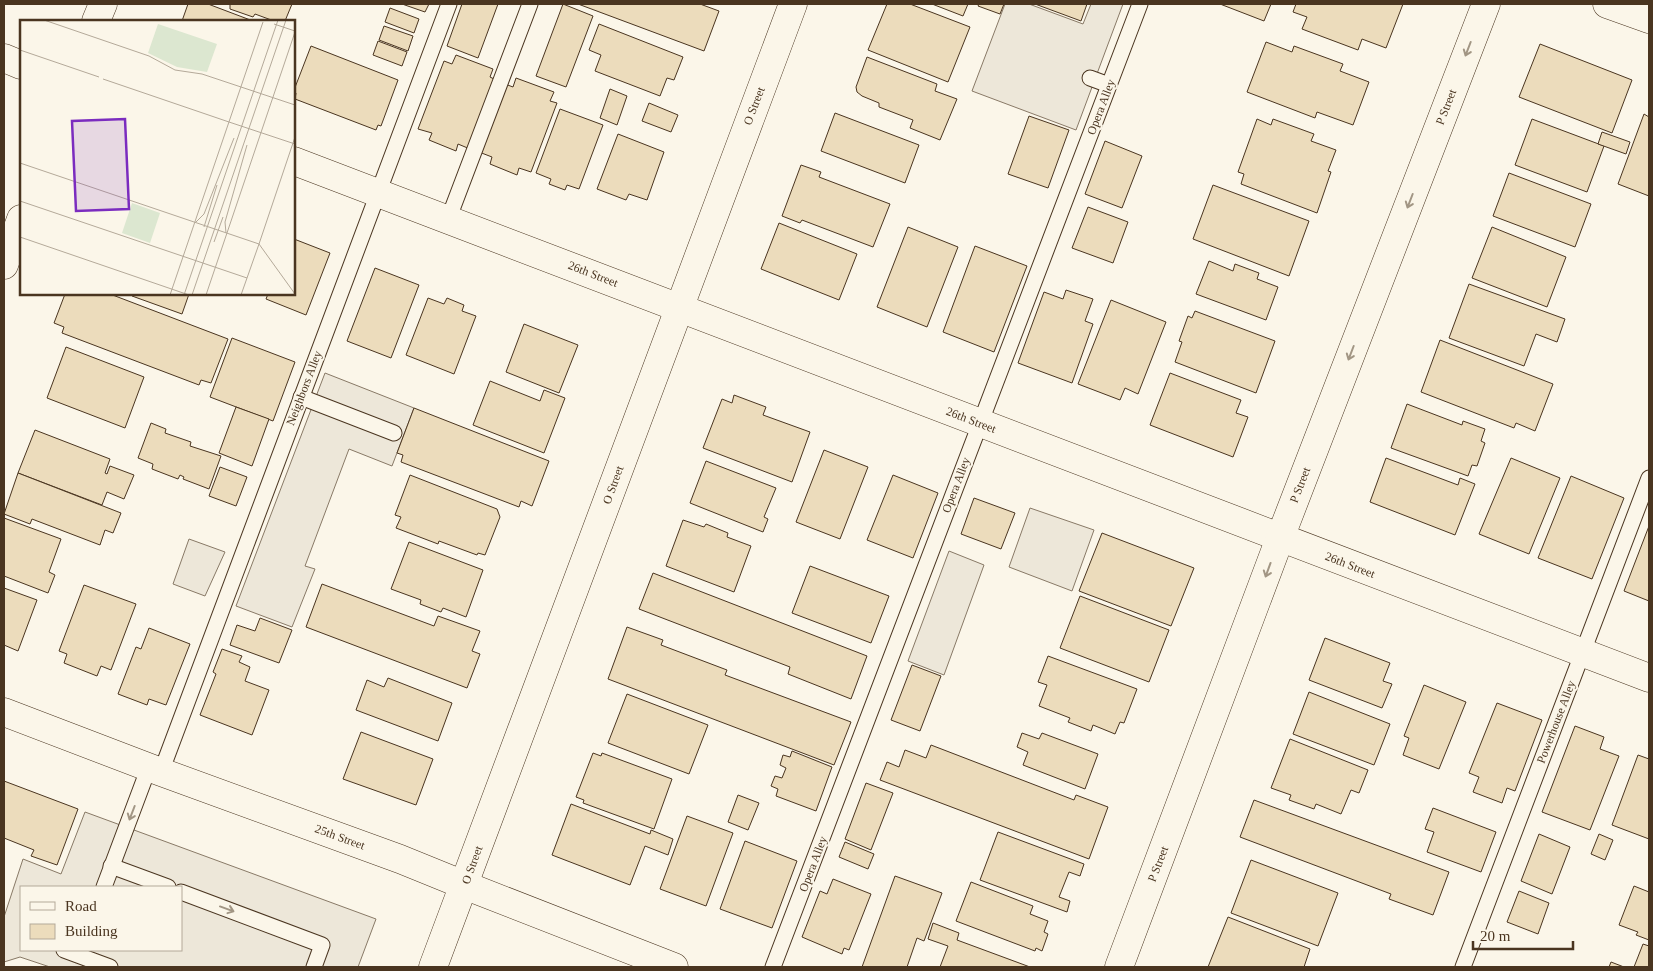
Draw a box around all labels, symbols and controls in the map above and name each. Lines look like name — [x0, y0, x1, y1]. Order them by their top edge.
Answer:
inset map — [20, 20, 295, 295]
one-way arrow — [1463, 41, 1472, 56]
street label: Opera Alley — [1084, 77, 1118, 137]
street label: O Street — [740, 84, 768, 127]
street label: P Street — [1433, 86, 1459, 127]
one-way arrow — [1404, 193, 1414, 208]
street label: 26th Street — [566, 258, 621, 290]
one-way arrow — [1346, 344, 1355, 360]
street label: Neighbors Alley — [283, 349, 325, 427]
street label: 26th Street — [944, 404, 999, 436]
street label: Opera Alley — [939, 455, 973, 515]
street label: O Street — [600, 463, 627, 506]
street label: P Street — [1287, 464, 1313, 505]
street label: 26th Street — [1323, 549, 1378, 581]
one-way arrow — [1263, 561, 1272, 577]
street label: Powerhouse Alley — [1534, 679, 1578, 765]
one-way arrow — [127, 804, 136, 820]
street label: 25th Street — [313, 821, 368, 853]
street label: Opera Alley — [796, 834, 830, 894]
street label: O Street — [459, 843, 486, 886]
street label: P Street — [1145, 843, 1171, 884]
legend — [20, 886, 182, 951]
text: Road — [65, 898, 97, 914]
one-way arrow — [219, 905, 234, 914]
scale bar — [1473, 918, 1573, 950]
text: Building — [65, 923, 118, 939]
text: 20 m — [1480, 928, 1511, 944]

